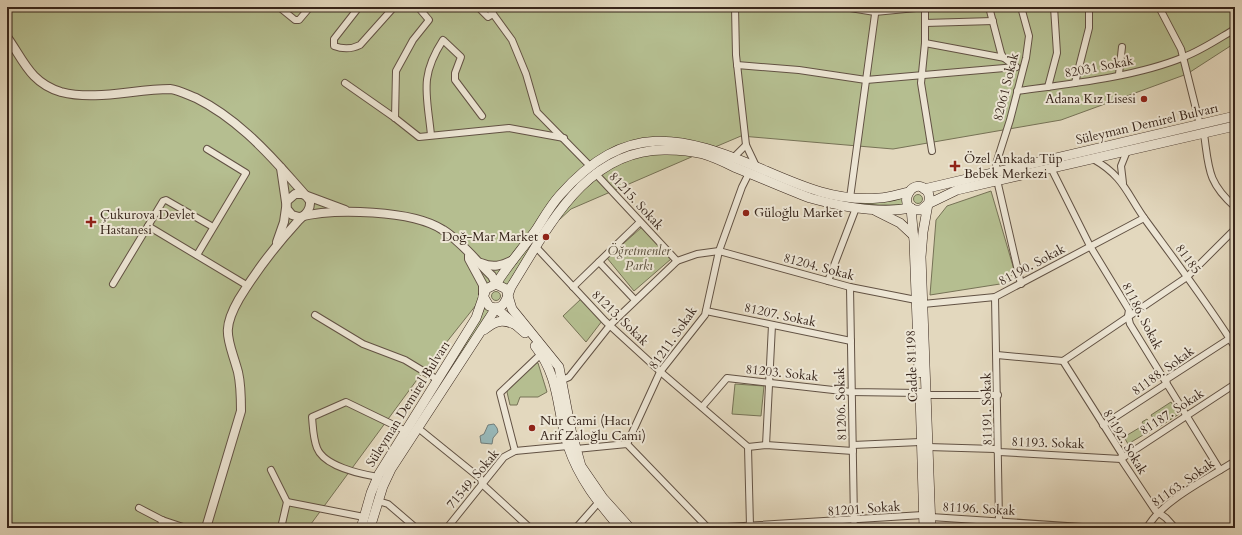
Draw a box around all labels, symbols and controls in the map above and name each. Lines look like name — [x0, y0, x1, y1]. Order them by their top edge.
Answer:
street label: 82061 Sokak — [989, 51, 1023, 123]
street label: 82031 Sokak — [1063, 51, 1135, 82]
place label: Adana Kız Lisesi — [1045, 90, 1136, 108]
marker: Adana Kız Lisesi — [1139, 94, 1149, 104]
street label: Süleyman Demirel Bulvarı — [1074, 99, 1220, 149]
place label: Özel Ankada Tüp Bebek Merkezi — [964, 150, 1063, 183]
marker: Özel Ankada Tüp Bebek Merkezi — [949, 160, 961, 172]
street label: 81215. Sokak — [604, 168, 668, 234]
place label: Güloğlu Market — [754, 204, 843, 222]
place label: Çukurova Devlet Hastanesi — [100, 206, 195, 239]
marker: Güloğlu Market — [741, 208, 751, 218]
marker: Çukurova Devlet Hastanesi — [85, 216, 97, 228]
place label: Doğ-Mar Market — [442, 228, 538, 246]
marker: Doğ-Mar Market — [541, 232, 551, 242]
street label: 81190. Sokak — [995, 240, 1069, 290]
street label: 81185 — [1171, 240, 1205, 278]
park label: Öğretmenler Parkı — [607, 242, 671, 275]
street label: 81204. Sokak — [781, 249, 857, 285]
street label: 81186. Sokak — [1117, 279, 1167, 353]
street label: 81213. Sokak — [587, 286, 653, 350]
street label: 81207. Sokak — [742, 299, 818, 331]
street label: 81211. Sokak — [645, 303, 701, 373]
street label: Cadde 81198 — [902, 330, 922, 402]
street label: Süleyman Demirel Bulvarı — [362, 337, 454, 471]
street label: 81188. Sokak — [1128, 342, 1198, 400]
street label: 81203. Sokak — [745, 360, 819, 386]
street label: 81206. Sokak — [831, 367, 851, 441]
street label: 81191. Sokak — [977, 372, 997, 446]
street label: 81187. Sokak — [1136, 385, 1208, 439]
street label: 81192. Sokak — [1098, 406, 1152, 478]
place label: Nur Cami (Hacı Arif Zaloğlu Cami) — [540, 412, 646, 445]
marker: Nur Cami (Hacı Arif Zaloğlu Cami) — [527, 423, 537, 433]
street label: 81193. Sokak — [1011, 433, 1085, 453]
street label: 71549. Sokak — [443, 445, 503, 513]
street label: 81163. Sokak — [1148, 455, 1218, 511]
street label: 81201. Sokak — [827, 497, 901, 521]
street label: 81196. Sokak — [942, 498, 1016, 520]

